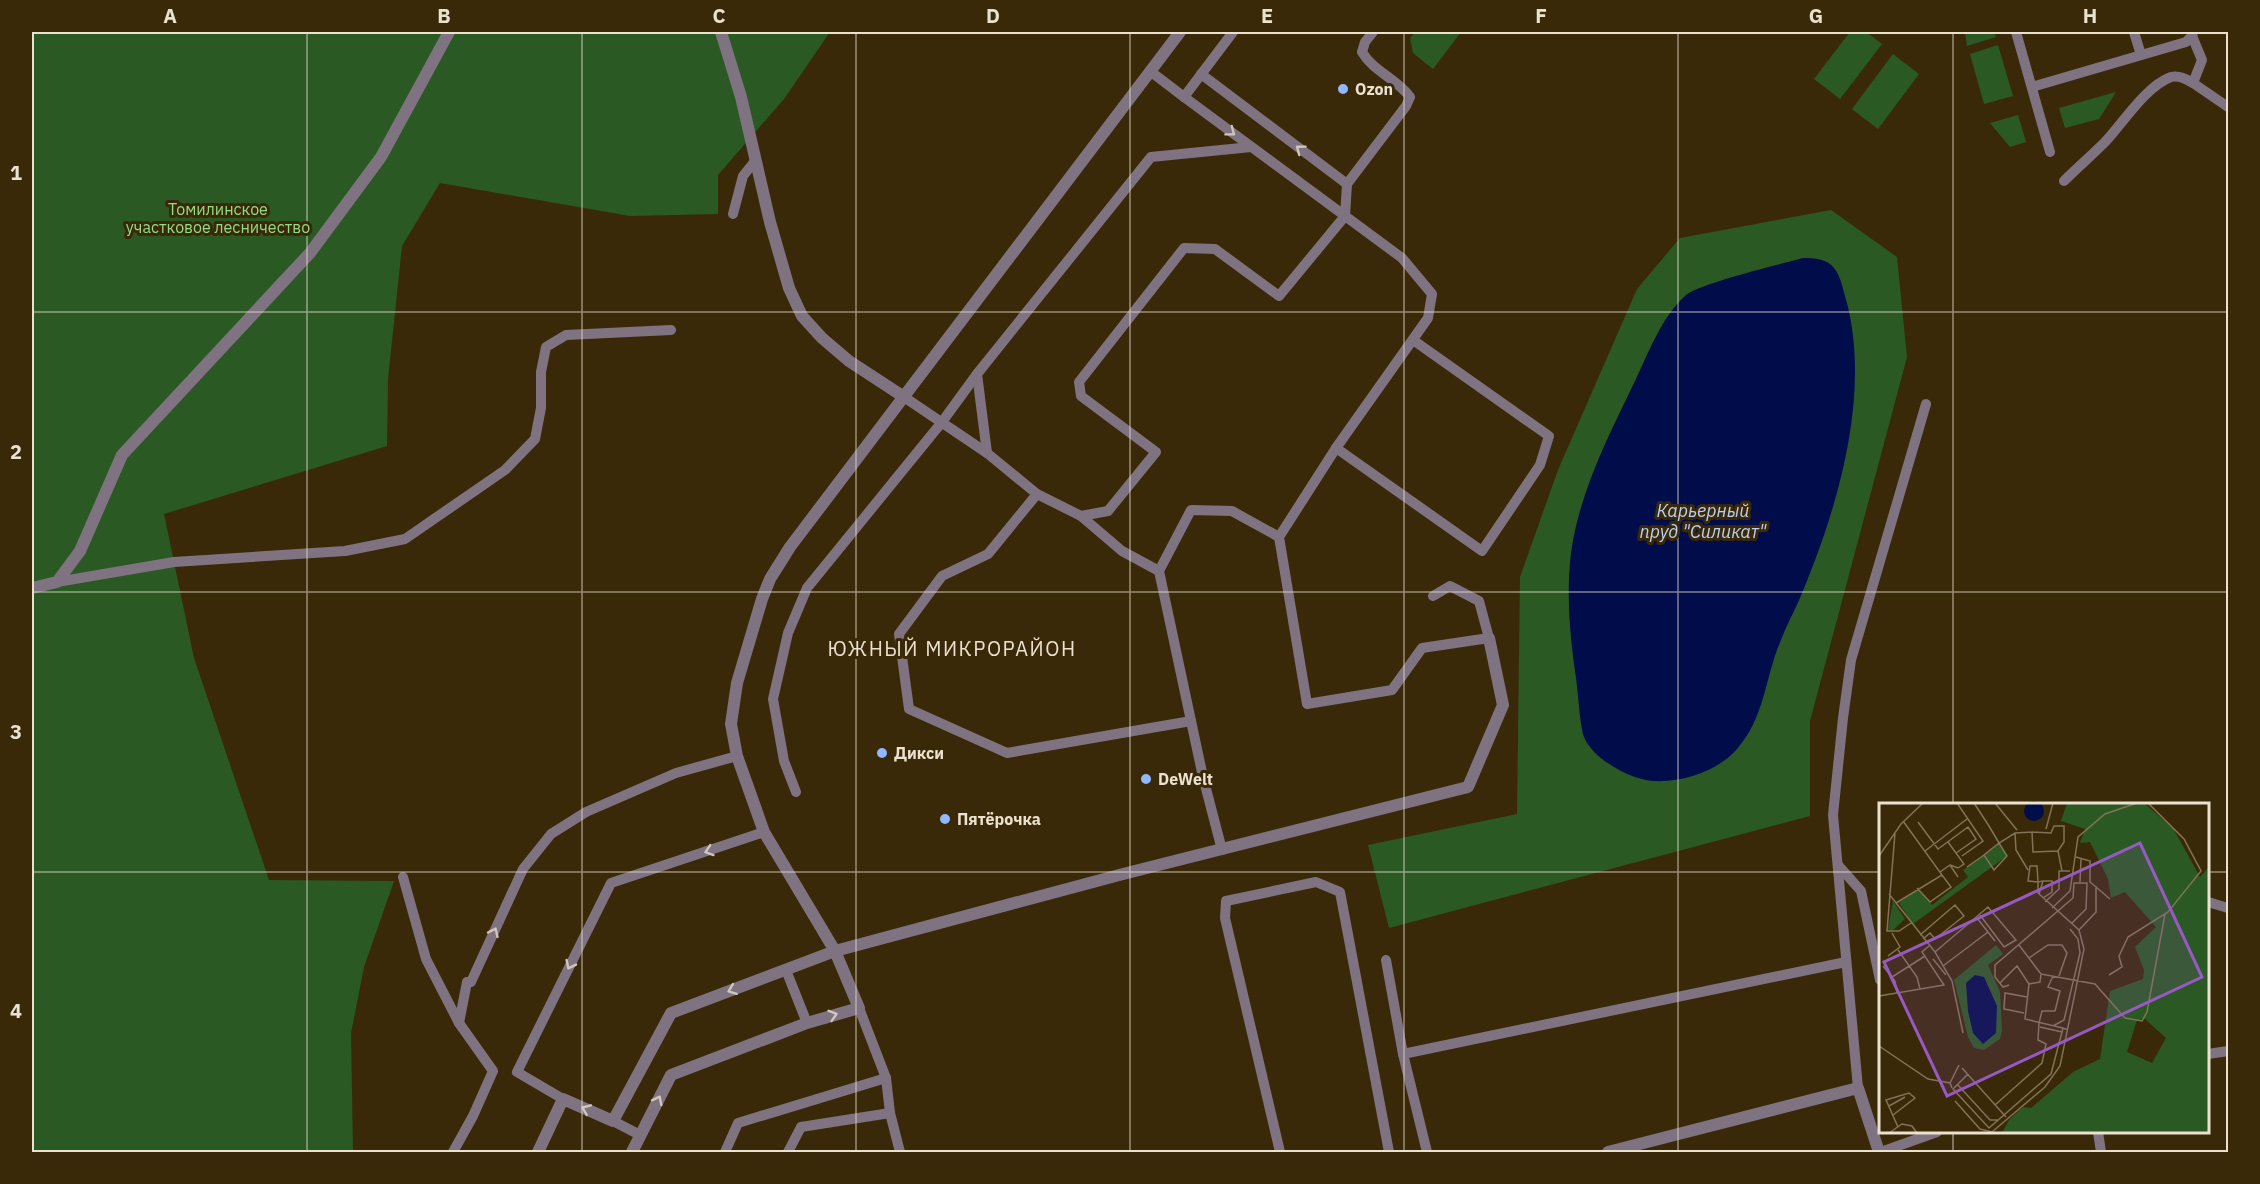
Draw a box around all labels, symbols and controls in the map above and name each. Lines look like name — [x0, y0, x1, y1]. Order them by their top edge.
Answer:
text: A — [163, 2, 177, 29]
text: B — [437, 2, 451, 29]
text: C — [712, 2, 726, 29]
text: D — [986, 2, 1000, 29]
text: E — [1261, 2, 1273, 29]
text: F — [1535, 2, 1547, 29]
text: G — [1809, 2, 1823, 29]
text: H — [2083, 2, 2097, 29]
place label: Ozon — [1355, 79, 1393, 99]
marker: Ozon — [1336, 82, 1350, 96]
one-way arrow — [1224, 125, 1235, 136]
one-way arrow — [1296, 145, 1307, 156]
text: 1 — [10, 159, 22, 186]
park label: Томилинское участковое лесничество — [126, 199, 310, 237]
text: 2 — [10, 438, 22, 465]
water label: Карьерный пруд "Силикат" — [1640, 499, 1767, 543]
district label: ЮЖНЫЙ МИКРОРАЙОН — [827, 635, 1077, 662]
text: 3 — [10, 718, 22, 745]
place label: Дикси — [894, 743, 944, 763]
marker: Дикси — [875, 746, 889, 760]
place label: DeWelt — [1158, 769, 1213, 789]
marker: DeWelt — [1139, 772, 1153, 786]
inset map — [1879, 803, 2209, 1133]
place label: Пятёрочка — [957, 809, 1041, 829]
marker: Пятёрочка — [938, 812, 952, 826]
one-way arrow — [704, 843, 714, 856]
one-way arrow — [487, 928, 499, 939]
one-way arrow — [565, 959, 577, 970]
one-way arrow — [727, 983, 737, 996]
text: 4 — [10, 997, 22, 1024]
one-way arrow — [827, 1010, 838, 1022]
one-way arrow — [650, 1095, 662, 1106]
one-way arrow — [581, 1104, 592, 1116]

